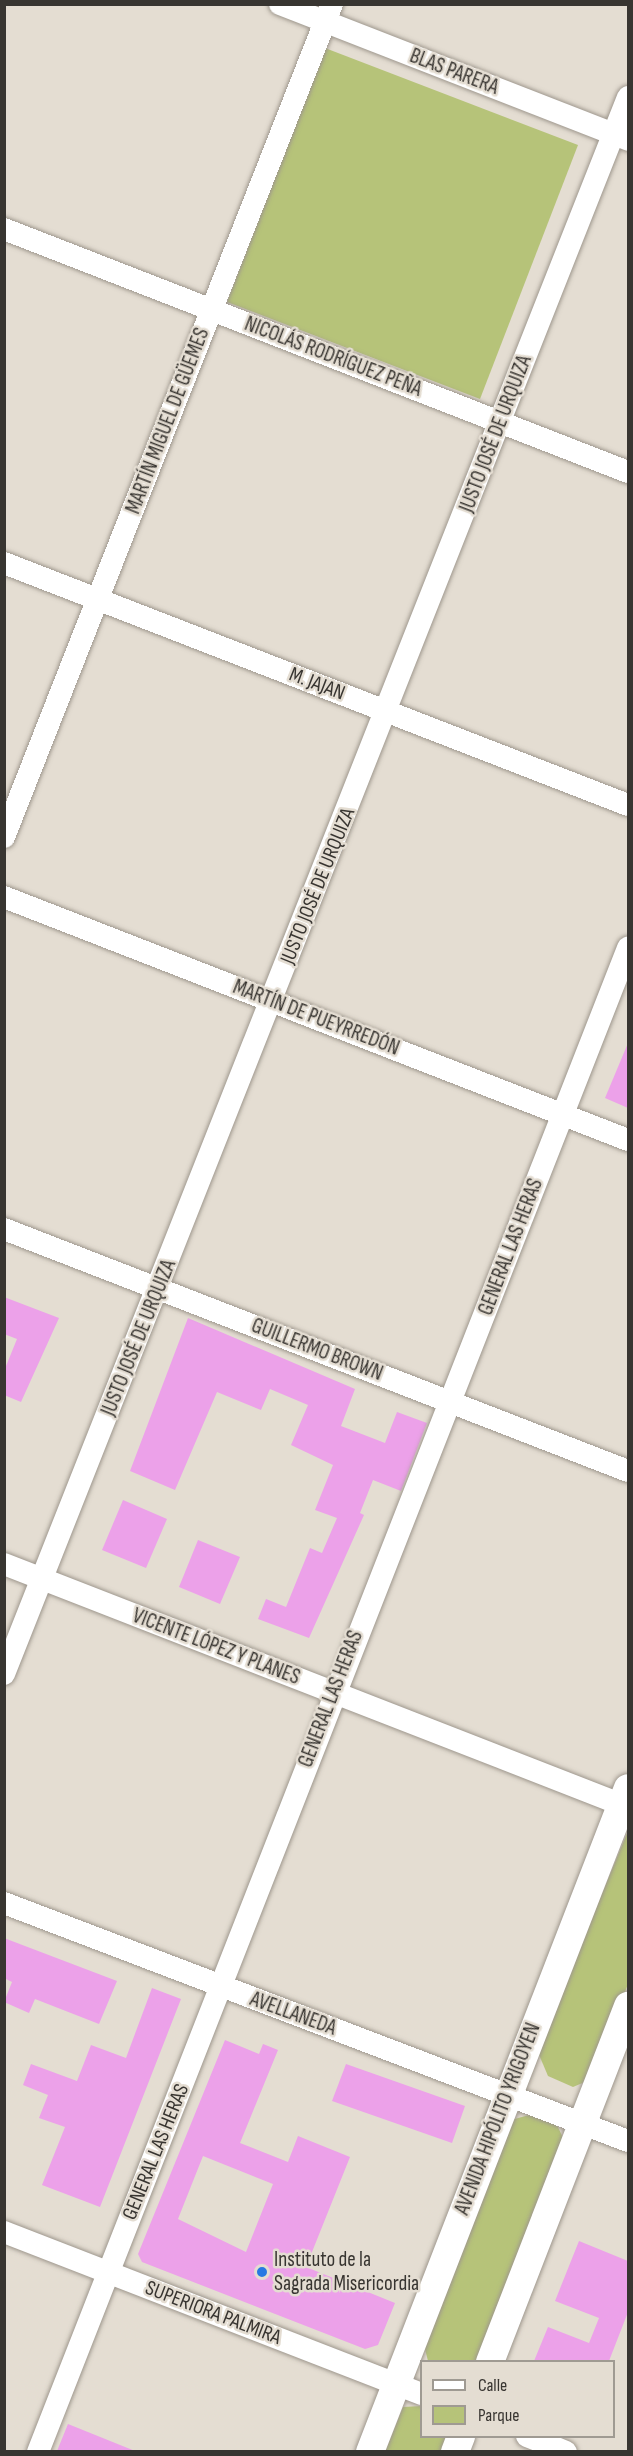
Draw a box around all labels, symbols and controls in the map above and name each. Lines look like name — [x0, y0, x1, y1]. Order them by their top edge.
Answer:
street label: BLAS PARERA — [406, 44, 502, 100]
street label: NICOLÁS RODRÍGUEZ PEÑA — [241, 312, 425, 402]
street label: MARTÍN MIGUEL DE GÜEMES — [121, 324, 215, 518]
street label: JUSTO JOSÉ DE URQUIZA — [455, 352, 537, 516]
street label: M. JAJAN — [286, 662, 348, 706]
street label: JUSTO JOSÉ DE URQUIZA — [275, 804, 361, 968]
street label: MARTÍN DE PUEYRREDÓN — [229, 975, 403, 1061]
street label: GENERAL LAS HERAS — [473, 1175, 549, 1319]
street label: JUSTO JOSÉ DE URQUIZA — [96, 1256, 182, 1420]
street label: GUILLERMO BROWN — [248, 1313, 386, 1387]
street label: VICENTE LÓPEZ Y PLANES — [129, 1603, 303, 1691]
street label: GENERAL LAS HERAS — [293, 1627, 369, 1771]
street label: AVELLANEDA — [247, 1987, 339, 2041]
street label: AVENIDA HIPÓLITO YRIGOYEN — [450, 2020, 546, 2218]
street label: GENERAL LAS HERAS — [117, 2080, 195, 2224]
place label: Instituto de la Sagrada Misericordia — [274, 2247, 419, 2297]
marker: Instituto de la Sagrada Misericordia — [255, 2265, 269, 2279]
street label: SUPERIORA PALMIRA — [142, 2276, 284, 2350]
legend — [420, 2360, 615, 2438]
text: Calle — [478, 2375, 507, 2396]
text: Parque — [478, 2405, 519, 2426]

